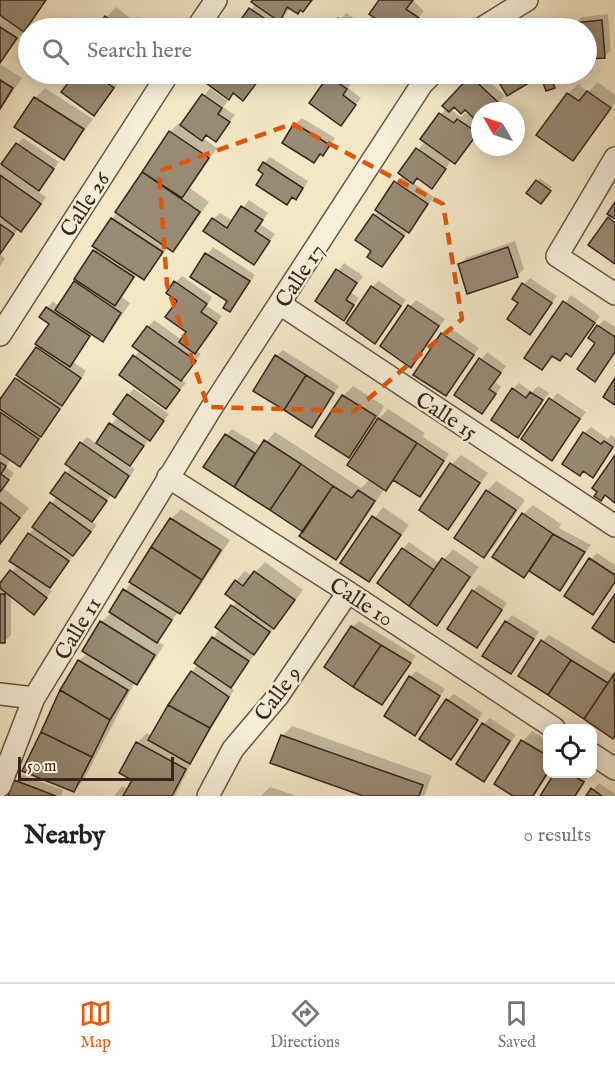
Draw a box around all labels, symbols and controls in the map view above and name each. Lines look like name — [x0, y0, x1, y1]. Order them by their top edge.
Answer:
search box — [18, 18, 597, 84]
icon: search — [39, 35, 72, 68]
text: Search here — [87, 37, 192, 65]
north arrow — [471, 102, 525, 156]
street label: Calle 26 — [54, 167, 117, 243]
street label: Calle 17 — [270, 239, 332, 313]
street label: Calle 15 — [410, 386, 482, 447]
street label: Calle 10 — [324, 572, 398, 634]
street label: Calle 11 — [49, 592, 108, 666]
street label: Calle 9 — [249, 661, 308, 727]
map controls — [543, 724, 597, 778]
button: locate — [543, 724, 597, 778]
scale bar — [18, 754, 174, 782]
text: 50 m — [27, 757, 56, 777]
text: Nearby — [24, 819, 105, 852]
text: 0 results — [524, 823, 591, 848]
tab: Map — [79, 997, 112, 1053]
tab: Directions — [270, 997, 340, 1053]
tab: Saved — [498, 997, 536, 1053]

